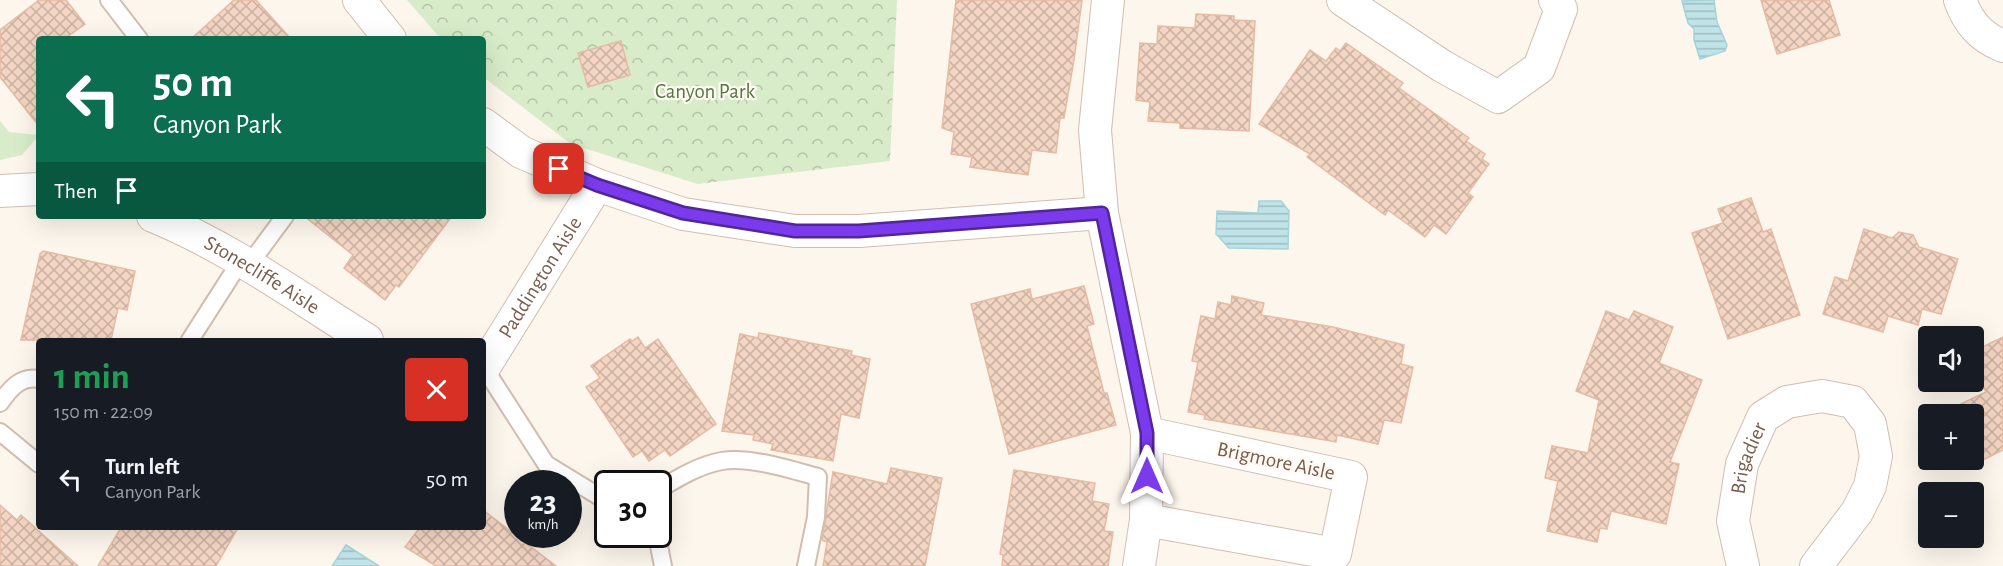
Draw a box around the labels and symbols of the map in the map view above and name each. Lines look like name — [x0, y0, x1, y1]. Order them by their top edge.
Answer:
park label: Canyon Park — [655, 81, 756, 102]
pin — [533, 143, 584, 194]
street label: Paddington Aisle — [494, 213, 585, 342]
street label: Stonecliffe Aisle — [201, 232, 324, 317]
street label: Brigadier — [1727, 419, 1770, 496]
street label: Brigmore Aisle — [1215, 438, 1337, 484]
position arrow — [1115, 444, 1179, 508]
speed limit sign: 30 — [594, 470, 672, 548]

